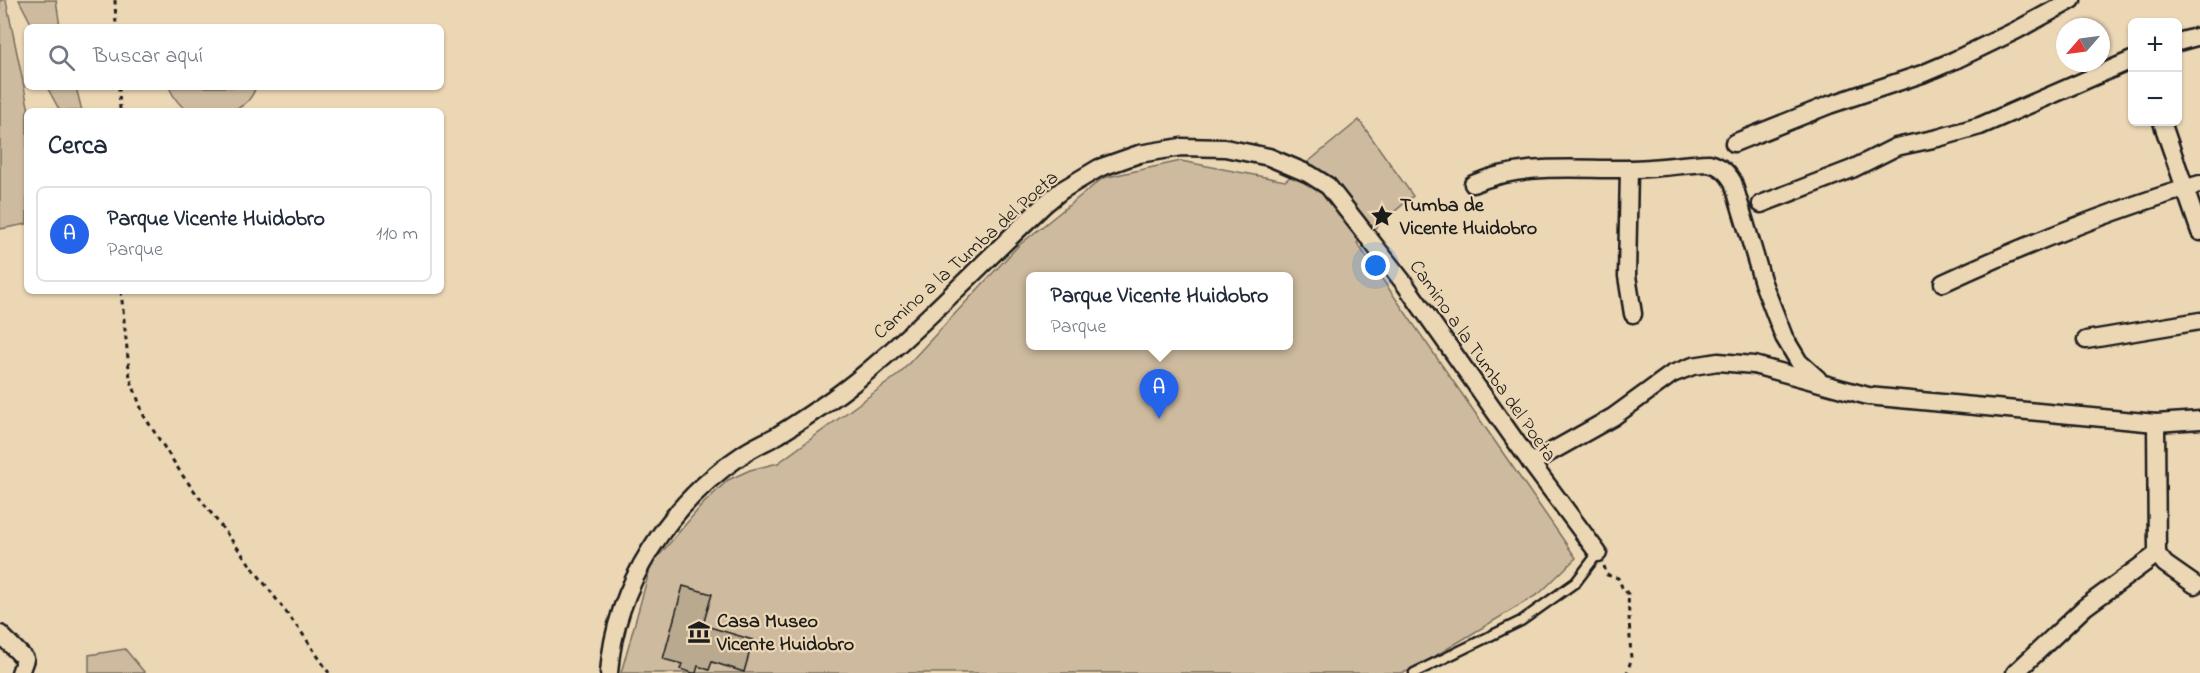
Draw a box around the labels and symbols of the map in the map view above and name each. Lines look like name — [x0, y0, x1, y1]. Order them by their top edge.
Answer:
north arrow — [2056, 18, 2110, 72]
street label: Camino a la Tumba del Poeta — [868, 165, 1066, 347]
place label: Tumba de Vicente Huidobro — [1399, 192, 1537, 244]
place icon: Tumba de Vicente Huidobro — [1369, 203, 1395, 229]
your location — [1361, 251, 1390, 280]
street label: Camino a la Tumba del Poeta — [1401, 255, 1563, 468]
pin: A — [1140, 370, 1178, 419]
place label: Casa Museo Vicente Huidobro — [716, 608, 854, 660]
museum icon: Casa Museo Vicente Huidobro — [686, 619, 712, 645]

